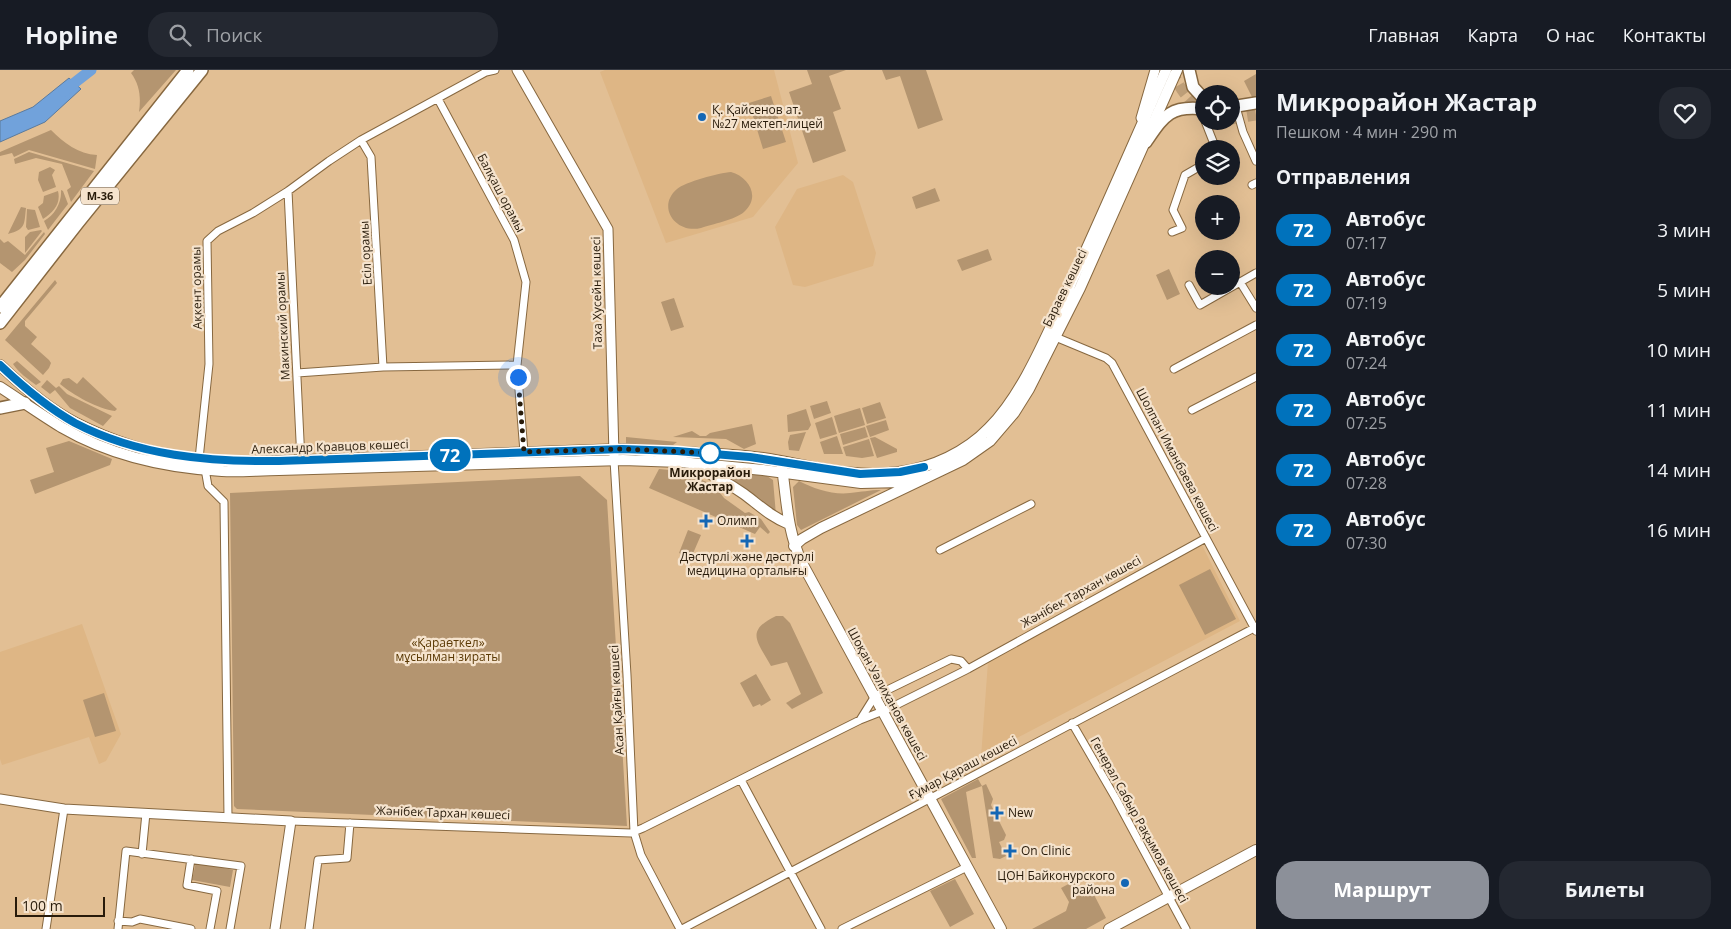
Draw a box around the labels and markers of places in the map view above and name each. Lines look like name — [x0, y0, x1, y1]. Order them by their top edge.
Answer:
place label: Қ. Қайсенов ат. №27 мектеп-лицей — [712, 101, 823, 132]
marker: Қ. Қайсенов ат. №27 мектеп-лицей — [696, 111, 708, 123]
marker: Микрорайон Жастар — [699, 442, 721, 464]
place label: Микрорайон Жастар — [669, 464, 751, 495]
place label: Олимп — [717, 512, 757, 529]
marker: Олимп — [699, 514, 713, 528]
marker: Дәстүрлі және дәстүрлі медицина орталығы — [740, 534, 754, 548]
place label: Дәстүрлі және дәстүрлі медицина орталығы — [680, 548, 814, 579]
place label: New — [1008, 804, 1034, 821]
marker: New — [990, 806, 1004, 820]
place label: On Clinic — [1021, 842, 1071, 859]
marker: On Clinic — [1003, 844, 1017, 858]
place label: ЦОН Байконурского района — [997, 867, 1115, 898]
marker: ЦОН Байконурского района — [1119, 877, 1131, 889]

